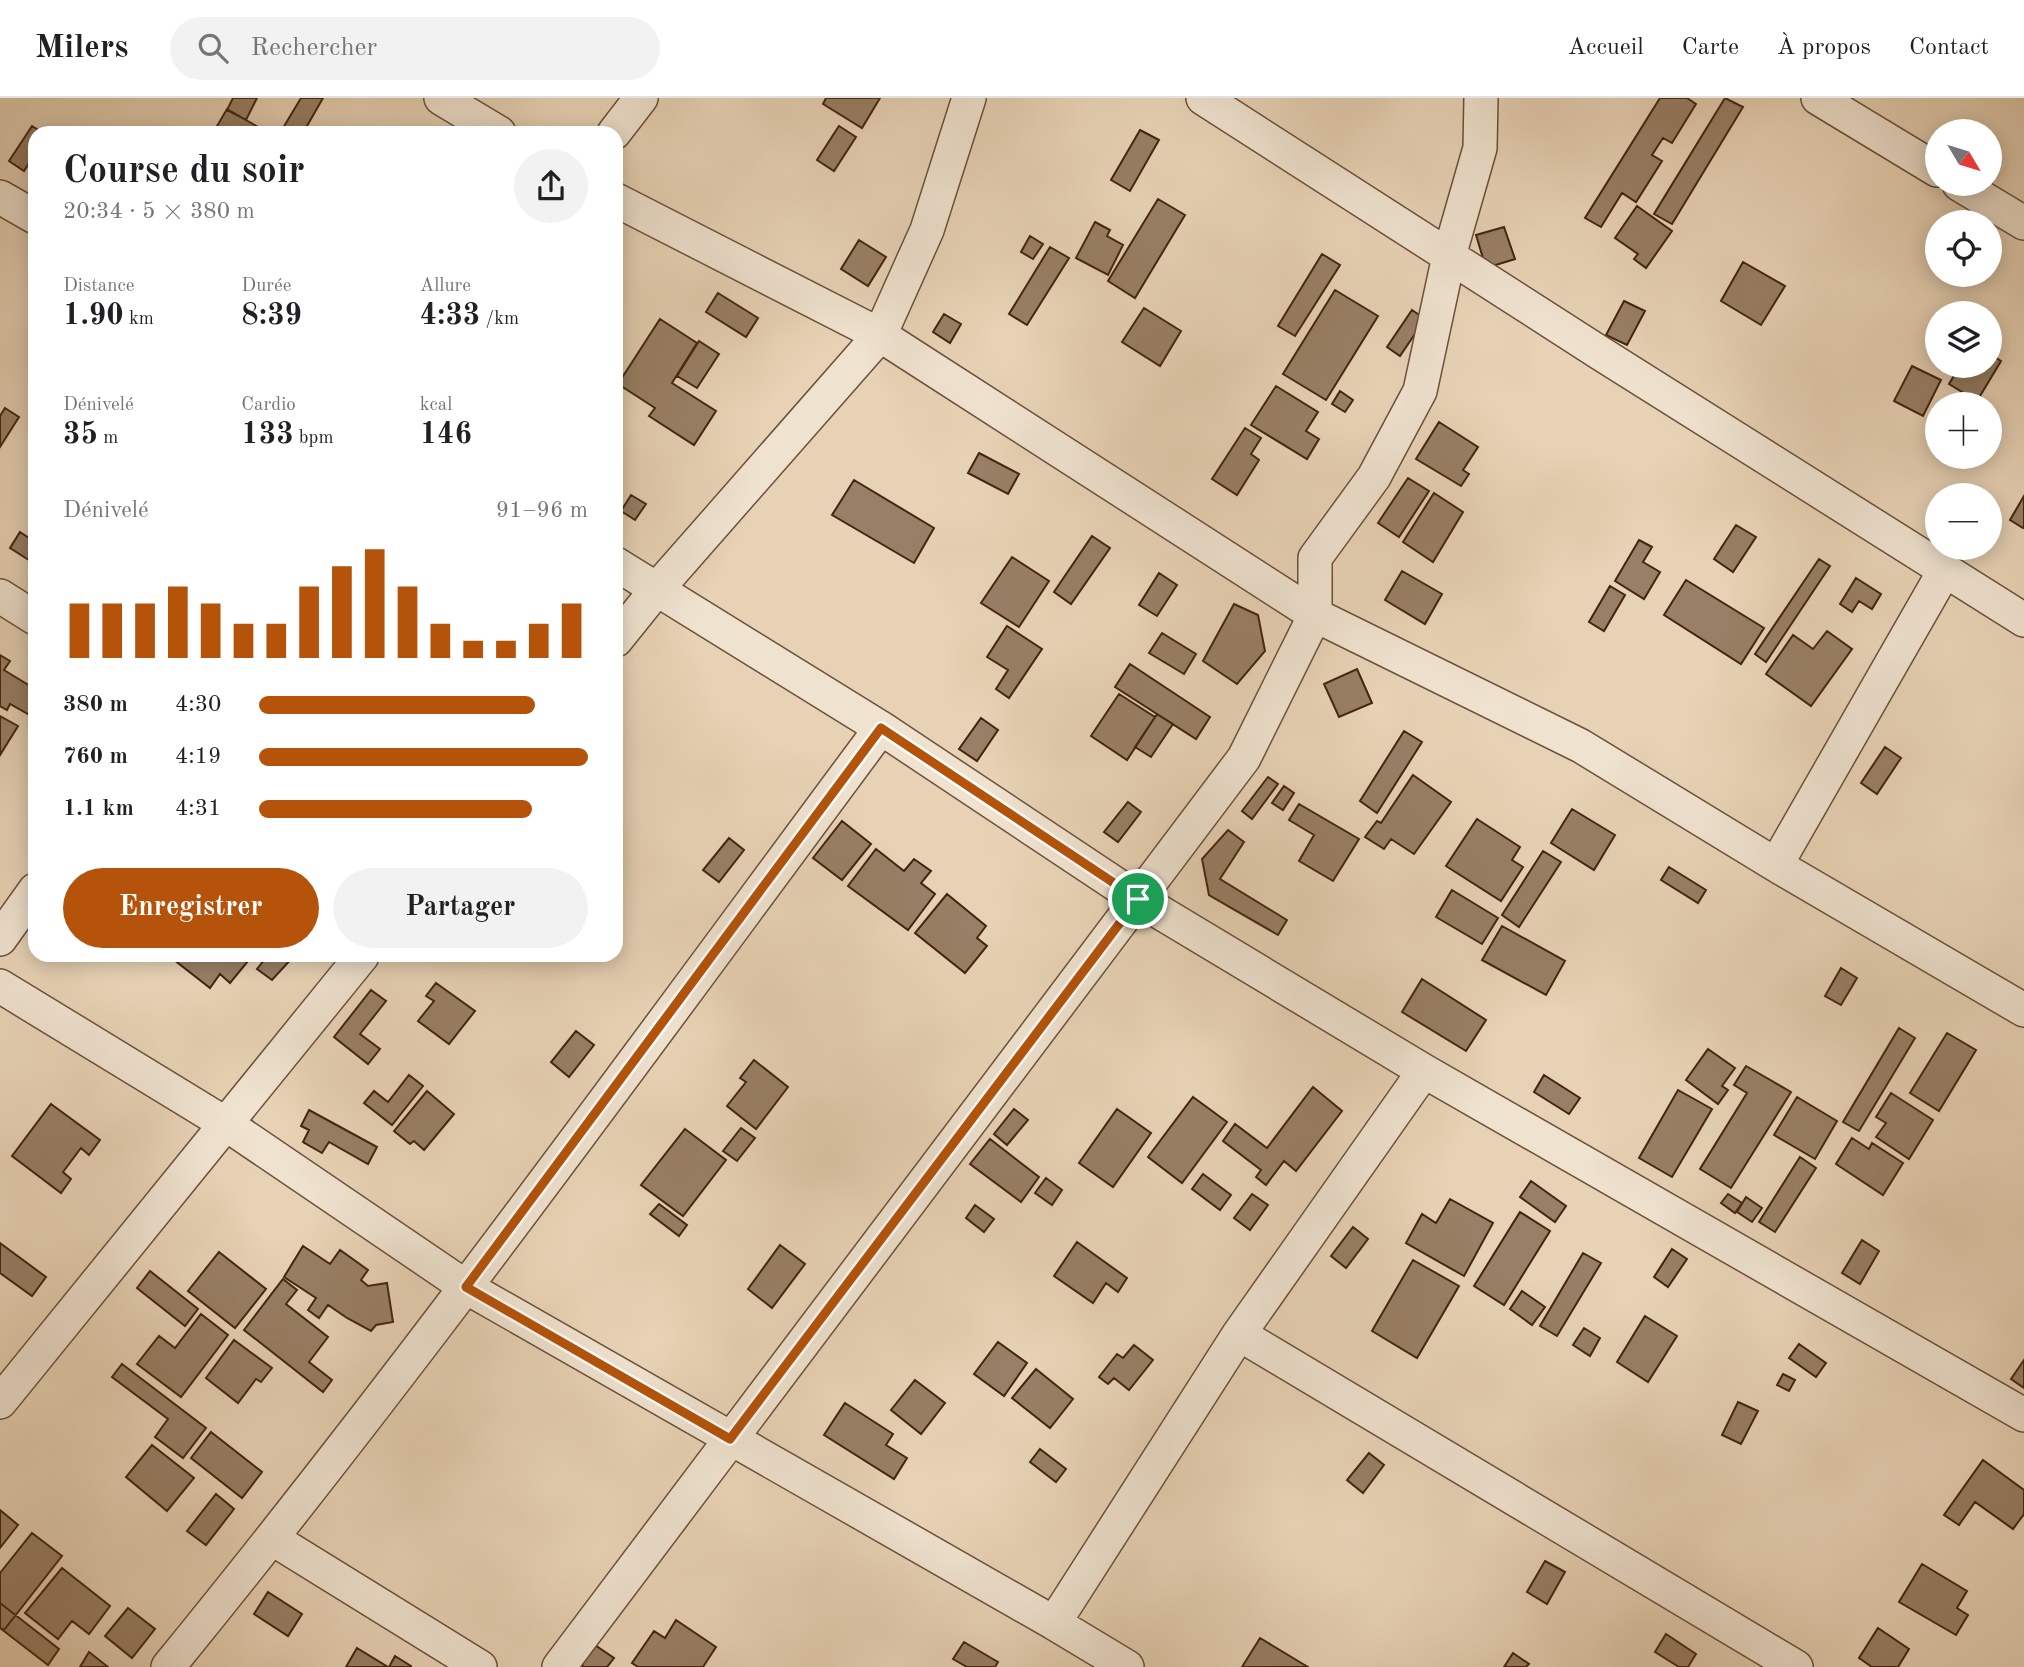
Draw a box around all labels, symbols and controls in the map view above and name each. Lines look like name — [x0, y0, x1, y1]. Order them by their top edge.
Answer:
search box — [170, 17, 660, 80]
icon: search — [194, 29, 232, 67]
text: Milers — [35, 32, 128, 65]
text: Rechercher — [250, 35, 377, 61]
text: Accueil — [1568, 36, 1644, 60]
text: Carte — [1682, 36, 1739, 60]
text: À propos — [1777, 36, 1871, 60]
text: Contact — [1909, 36, 1989, 60]
north arrow — [1925, 119, 2002, 196]
map controls — [1925, 119, 2002, 560]
button: share — [514, 149, 588, 223]
text: Course du soir — [63, 153, 305, 191]
text: 20:34 · 5 × 380 m — [63, 200, 255, 223]
button: locate — [1925, 210, 2002, 287]
text: Distance — [63, 277, 135, 296]
text: Durée — [241, 277, 292, 296]
text: Allure — [420, 277, 471, 296]
text: 1.90 — [63, 301, 124, 331]
text: 8:39 — [241, 301, 302, 331]
text: 4:33 — [420, 301, 480, 331]
button: layers — [1925, 301, 2002, 378]
text: km — [124, 310, 154, 329]
text: /km — [480, 310, 519, 329]
button: + — [1925, 392, 2002, 469]
text: Dénivelé — [63, 396, 134, 415]
text: Cardio — [241, 396, 296, 415]
text: kcal — [420, 396, 452, 415]
text: 35 — [63, 420, 98, 450]
text: 133 — [241, 420, 294, 450]
text: 146 — [420, 420, 472, 450]
text: m — [98, 429, 118, 448]
text: bpm — [294, 429, 334, 448]
button: − — [1925, 483, 2002, 560]
text: Dénivelé — [63, 499, 149, 522]
text: 91–96 m — [496, 499, 588, 522]
text: 380 m — [63, 693, 128, 716]
text: 4:30 — [175, 693, 221, 716]
text: 760 m — [63, 745, 128, 768]
text: 4:19 — [175, 745, 221, 768]
text: 1.1 km — [63, 797, 134, 820]
text: 4:31 — [175, 797, 221, 820]
button: Enregistrer — [63, 868, 319, 948]
button: Partager — [333, 868, 588, 948]
pin — [1108, 869, 1168, 929]
icon: arrive — [1119, 880, 1157, 918]

